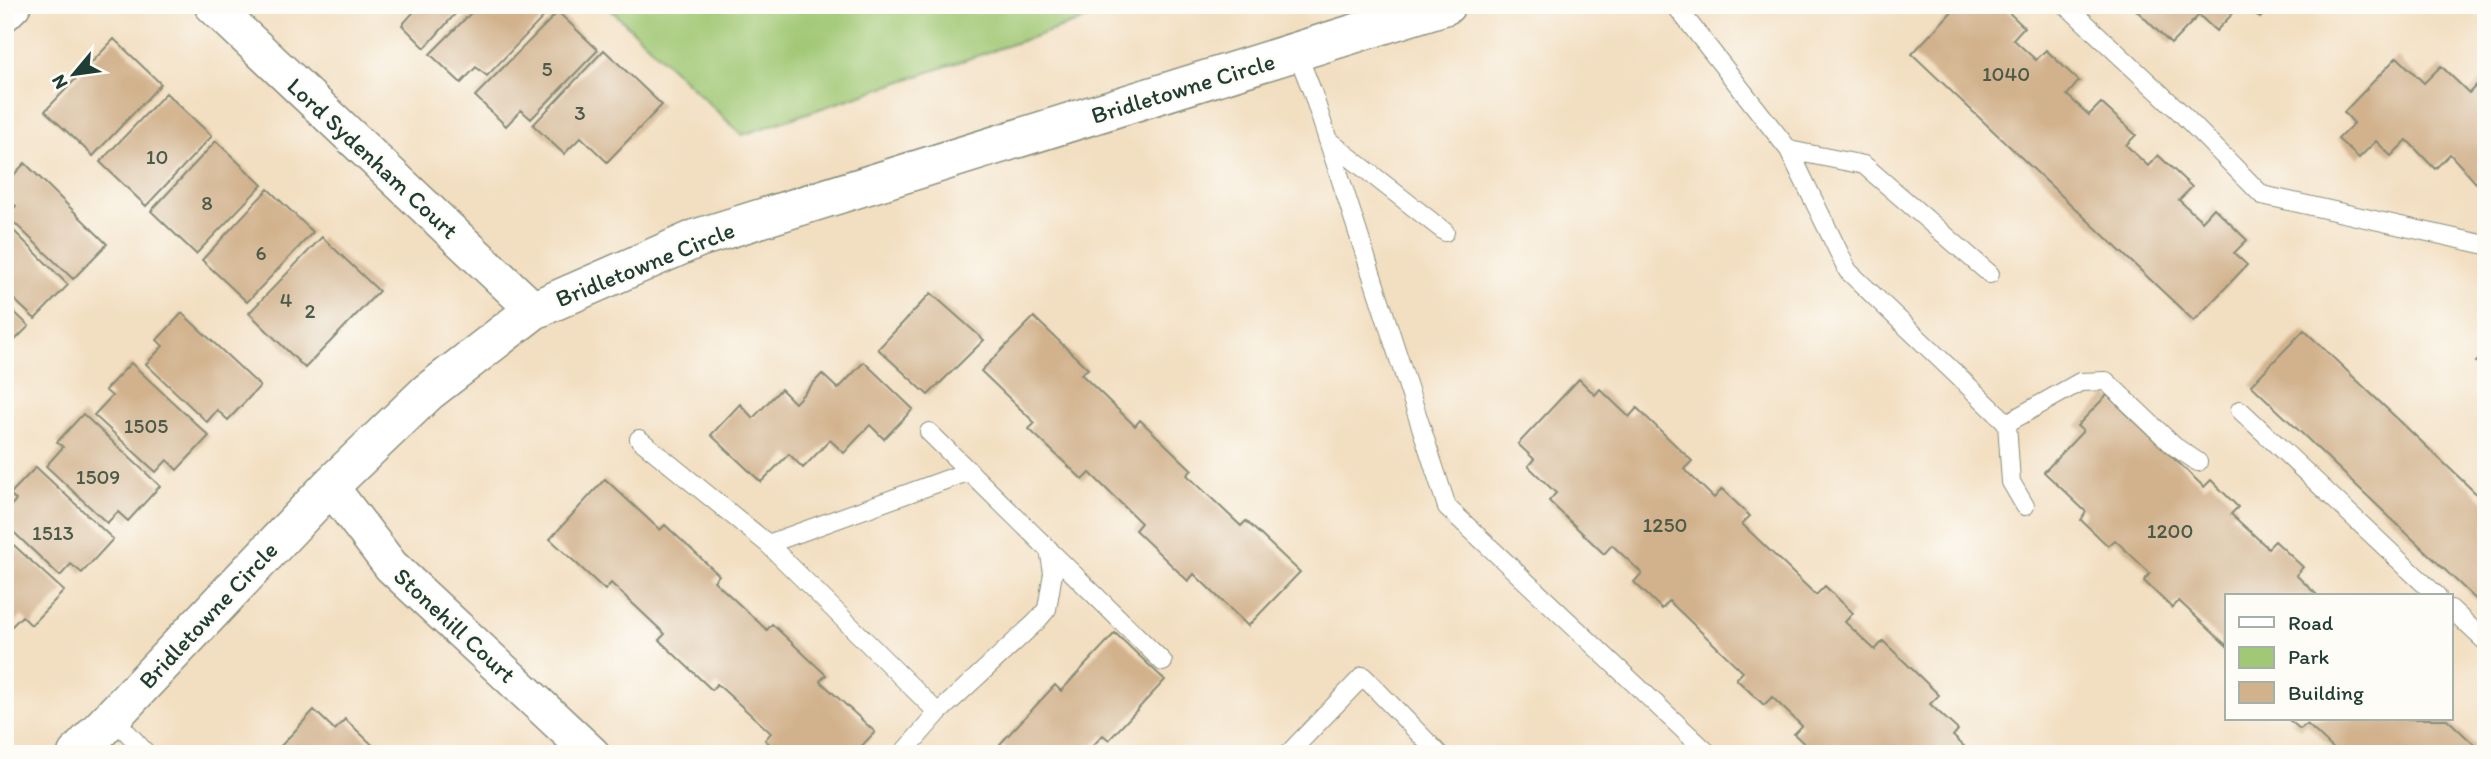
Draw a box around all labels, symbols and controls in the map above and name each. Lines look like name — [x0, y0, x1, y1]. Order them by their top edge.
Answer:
north arrow — [38, 38, 108, 108]
street label: Bridletowne Circle — [1088, 46, 1278, 130]
house number: 5 — [541, 56, 553, 81]
house number: 1040 — [1982, 61, 2030, 86]
text: N — [46, 71, 73, 93]
street label: Lord Sydenham Court — [281, 71, 465, 245]
house number: 3 — [574, 100, 586, 125]
house number: 10 — [146, 144, 168, 169]
house number: 8 — [201, 190, 213, 215]
street label: Bridletowne Circle — [551, 215, 739, 313]
house number: 6 — [255, 240, 267, 265]
house number: 4 — [280, 287, 293, 312]
house number: 2 — [304, 298, 316, 323]
house number: 1505 — [124, 413, 168, 438]
house number: 1509 — [76, 464, 120, 489]
house number: 1250 — [1643, 512, 1687, 537]
house number: 1200 — [2147, 518, 2193, 543]
house number: 1513 — [32, 520, 74, 545]
street label: Bridletowne Circle — [132, 535, 284, 695]
street label: Stonehill Court — [388, 561, 522, 689]
legend — [2225, 594, 2452, 720]
text: Road — [2288, 610, 2334, 635]
text: Park — [2288, 644, 2330, 669]
text: Building — [2288, 680, 2364, 705]

